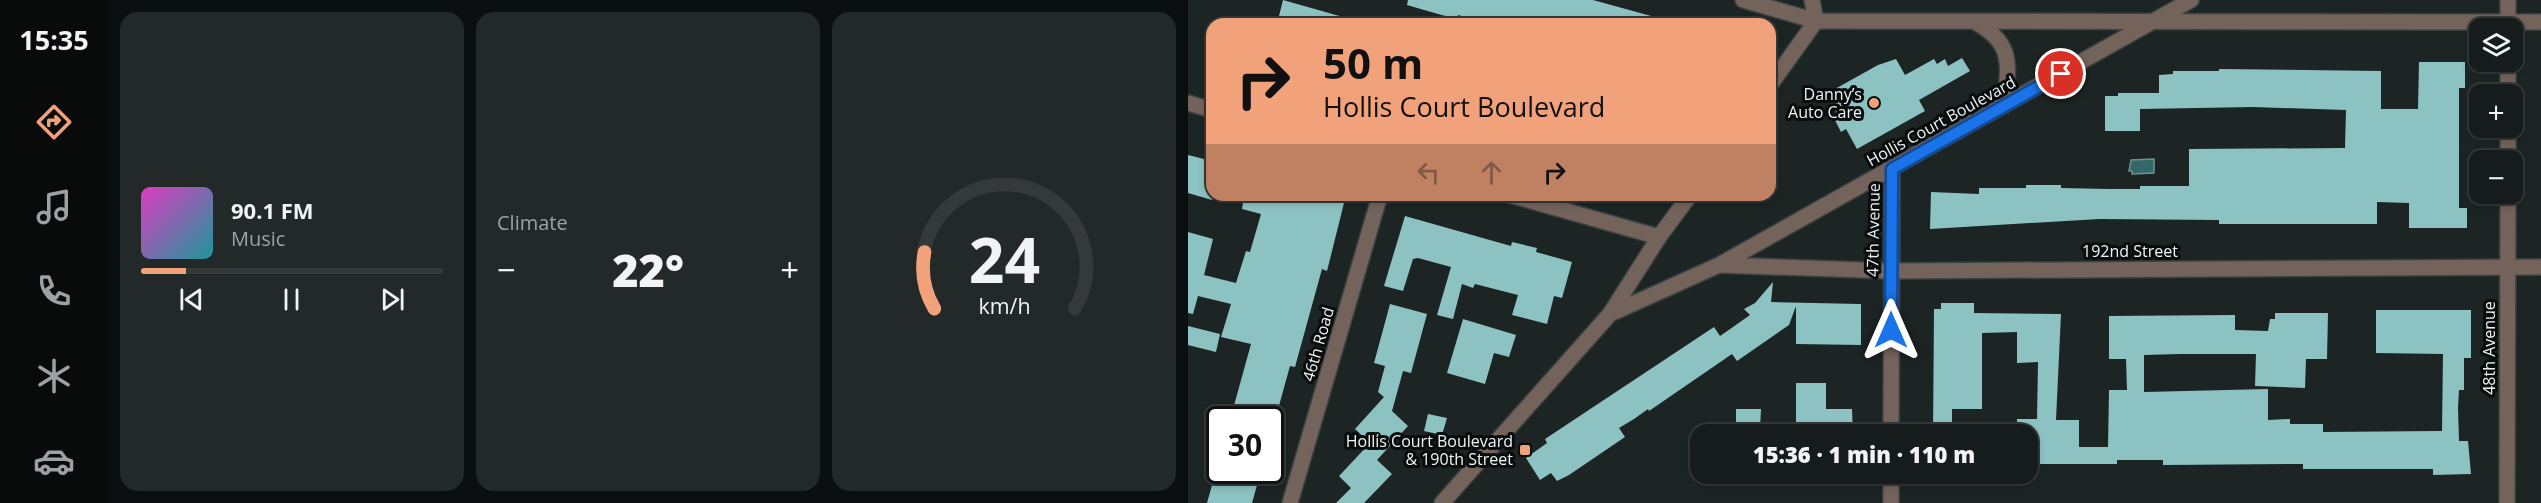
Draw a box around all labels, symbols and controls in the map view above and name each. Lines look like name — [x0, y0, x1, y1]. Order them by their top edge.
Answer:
map controls — [2469, 18, 2523, 204]
button: layers — [2469, 18, 2523, 72]
text: 15:35 — [19, 21, 89, 58]
text: 50 m — [1323, 34, 1423, 91]
icon: right — [1224, 42, 1302, 120]
pin — [2035, 48, 2086, 99]
icon: arrive — [2044, 57, 2077, 90]
street label: Hollis Court Boulevard — [1863, 71, 2019, 171]
place label: Danny’s Auto Care — [1788, 83, 1862, 123]
button: + — [2469, 84, 2523, 138]
text: Hollis Court Boulevard — [1323, 88, 1605, 125]
marker: Danny’s Auto Care — [1867, 96, 1881, 110]
icon: directions — [33, 101, 75, 143]
button: − — [2469, 150, 2523, 204]
icon: left — [1412, 156, 1445, 189]
icon: ahead — [1475, 156, 1508, 189]
icon: right — [1538, 156, 1571, 189]
street label: 47th Avenue — [1861, 183, 1885, 277]
icon: music — [33, 186, 75, 228]
text: 90.1 FM — [231, 195, 314, 225]
text: Climate — [497, 209, 568, 236]
text: 24 — [968, 216, 1040, 301]
text: Music — [231, 225, 285, 252]
text: 22° — [612, 239, 684, 300]
street label: 192nd Street — [2082, 240, 2178, 262]
text: − — [497, 247, 516, 292]
text: + — [780, 247, 799, 292]
icon: phone — [33, 270, 75, 312]
icon: previous — [175, 283, 208, 316]
icon: pause — [275, 283, 308, 316]
icon: next — [376, 283, 409, 316]
text: km/h — [978, 291, 1030, 320]
position arrow — [1859, 298, 1923, 362]
street label: 48th Avenue — [2478, 301, 2500, 395]
street label: 46th Road — [1297, 304, 1339, 384]
icon: climate — [33, 355, 75, 397]
speed limit sign: 30 — [1206, 406, 1284, 484]
place label: Hollis Court Boulevard & 190th Street — [1346, 430, 1513, 470]
text: 15:36 · 1 min · 110 m — [1753, 439, 1975, 469]
icon: car — [33, 440, 75, 482]
marker: Hollis Court Boulevard & 190th Street — [1518, 443, 1532, 457]

